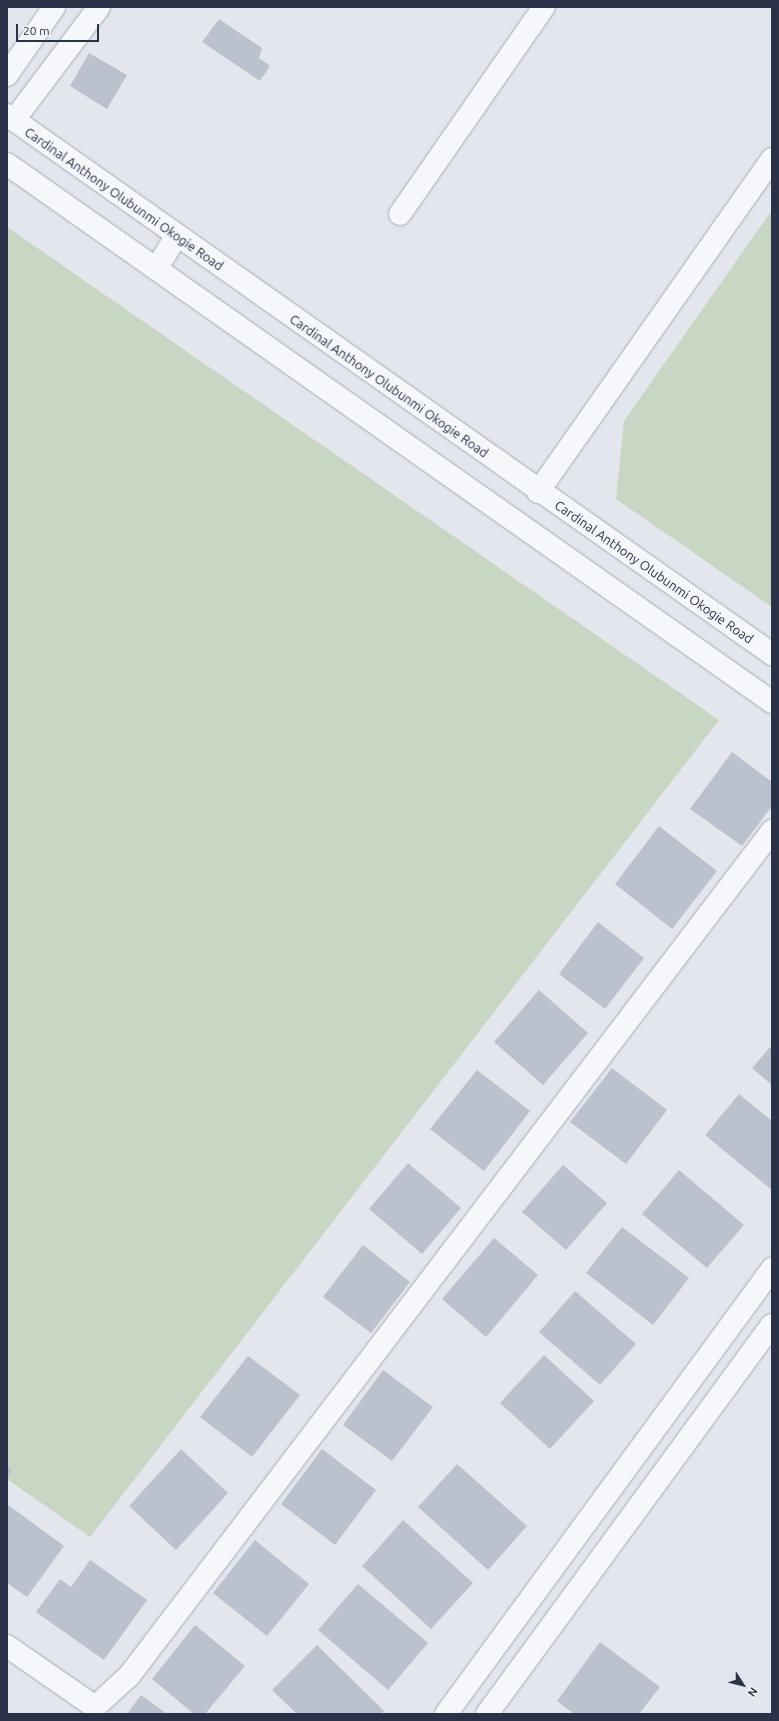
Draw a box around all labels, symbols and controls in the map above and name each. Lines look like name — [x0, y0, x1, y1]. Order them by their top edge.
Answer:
scale bar — [18, 16, 101, 42]
text: 20 m — [23, 24, 50, 37]
street label: Cardinal Anthony Olubunmi Okogie Road — [22, 124, 226, 274]
street label: Cardinal Anthony Olubunmi Okogie Road — [287, 311, 491, 461]
street label: Cardinal Anthony Olubunmi Okogie Road — [552, 497, 756, 647]
north arrow — [723, 1665, 763, 1705]
text: N — [745, 1685, 760, 1699]

